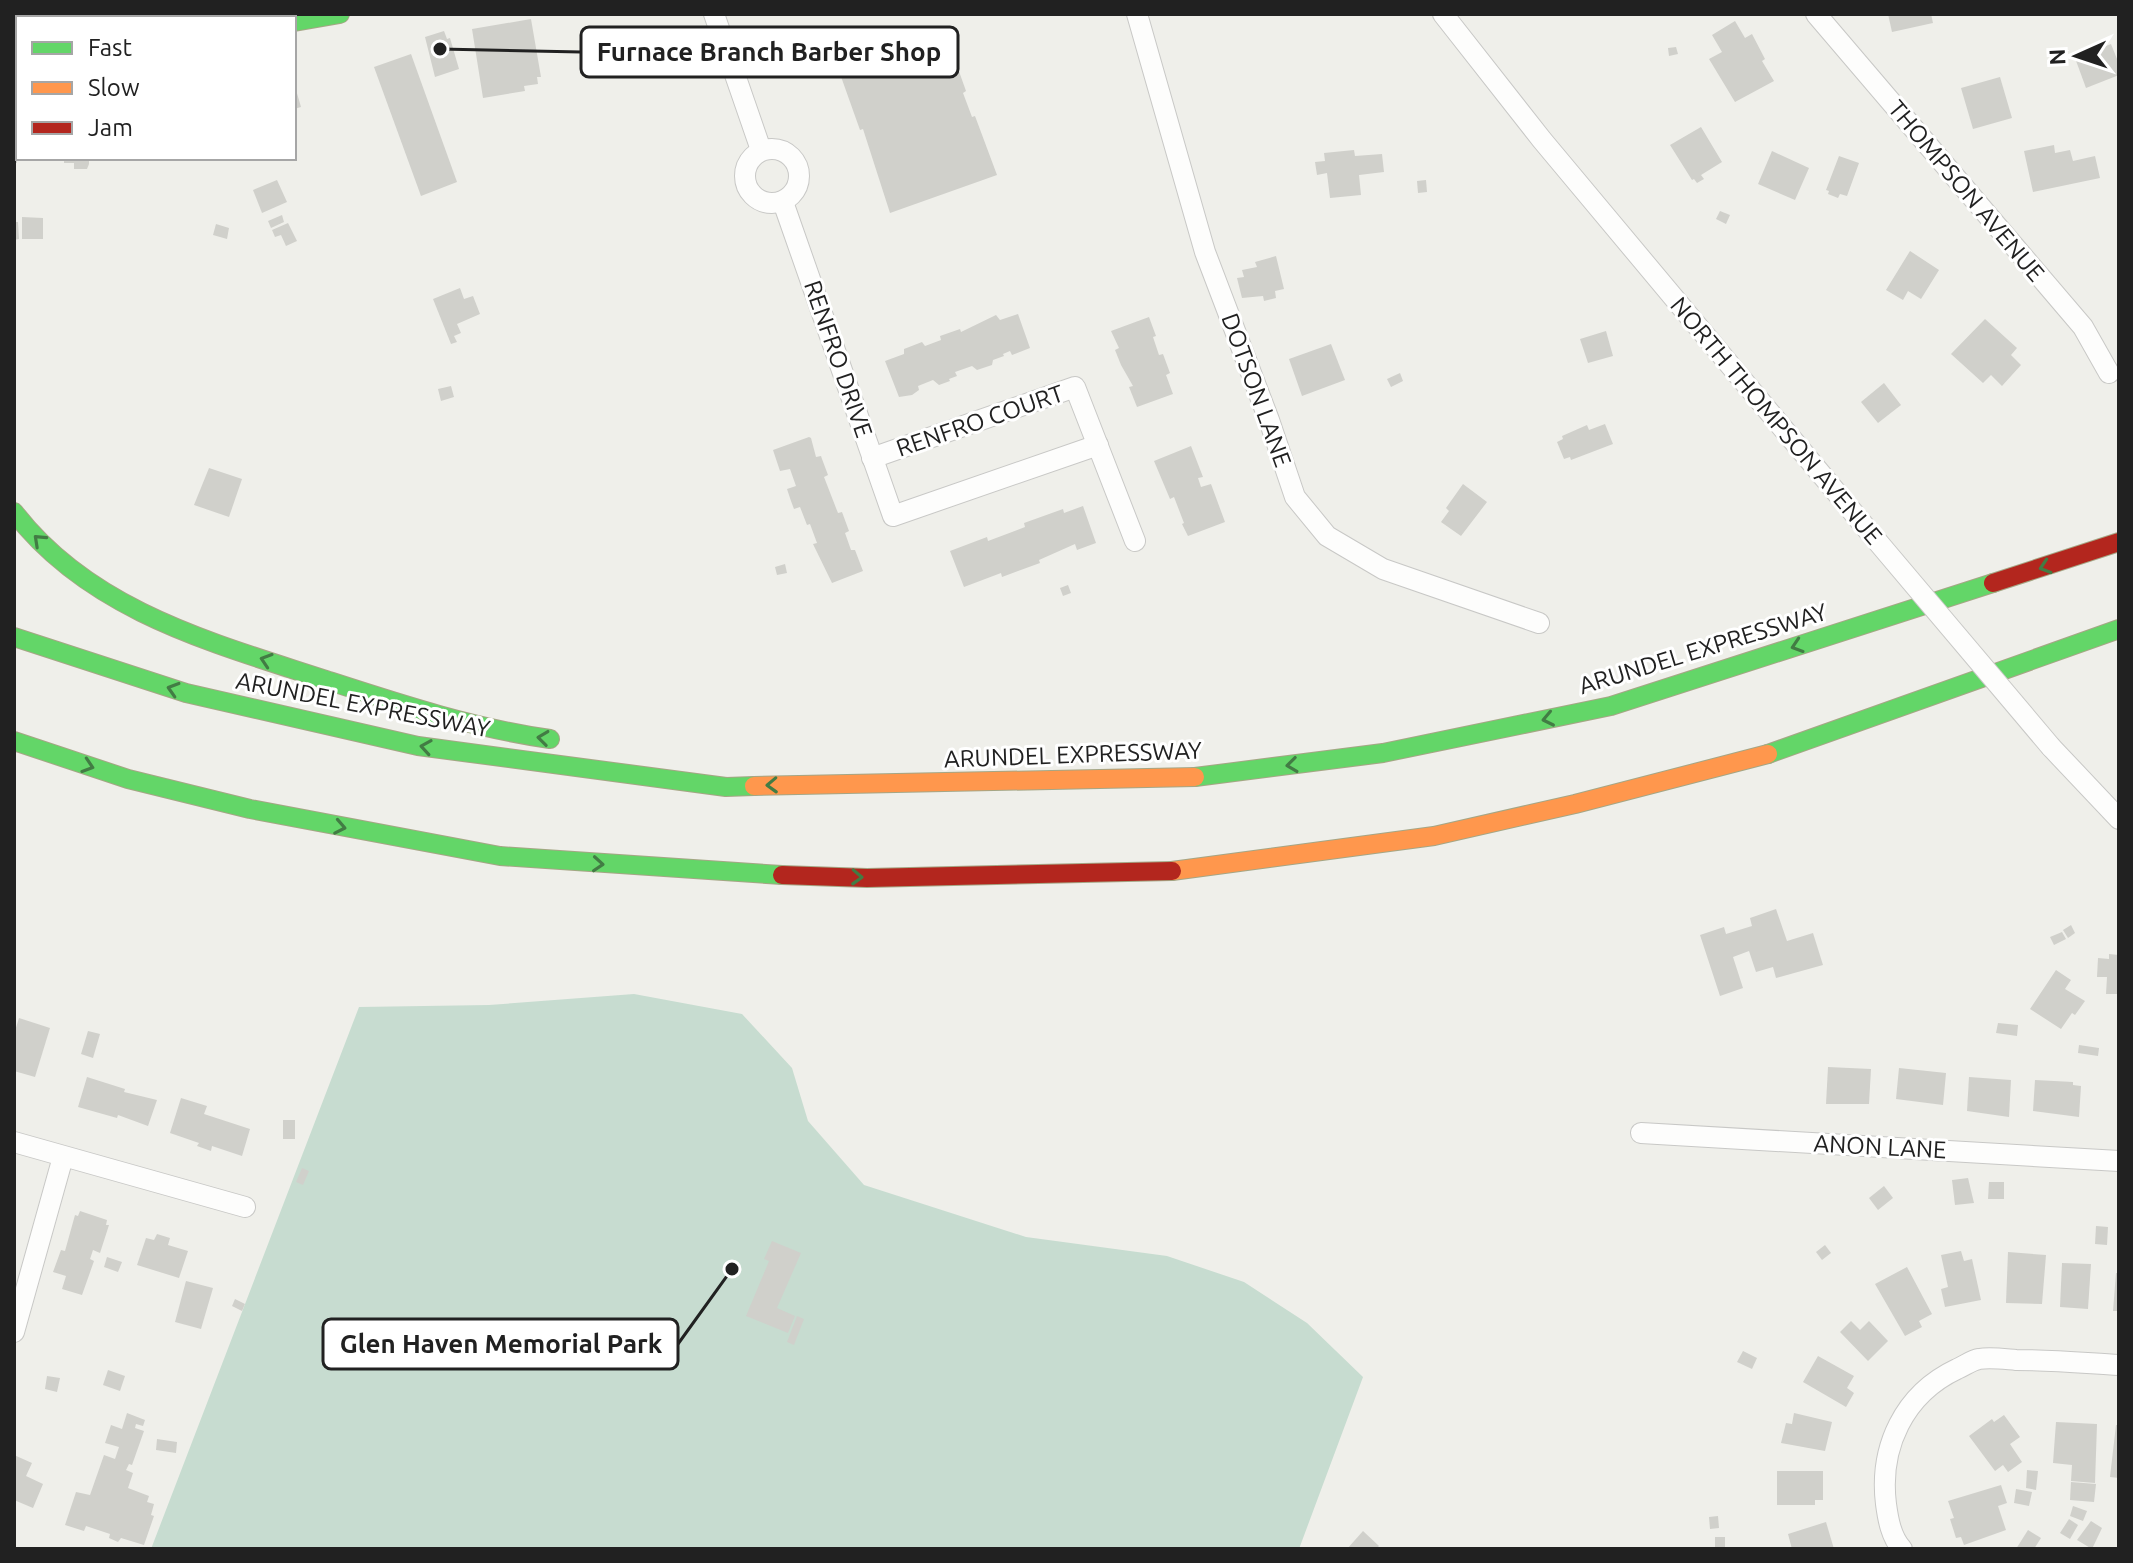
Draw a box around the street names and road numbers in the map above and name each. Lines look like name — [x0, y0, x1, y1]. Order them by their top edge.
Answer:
street label: THOMPSON AVENUE — [1883, 95, 2050, 287]
street label: RENFRO DRIVE — [799, 277, 878, 441]
street label: NORTH THOMPSON AVENUE — [1665, 292, 1888, 550]
street label: DOTSON LANE — [1216, 309, 1297, 470]
street label: RENFRO COURT — [893, 379, 1067, 462]
street label: ARUNDEL EXPRESSWAY — [1575, 598, 1830, 699]
street label: ARUNDEL EXPRESSWAY — [234, 667, 492, 742]
street label: ARUNDEL EXPRESSWAY — [944, 737, 1203, 772]
street label: ANON LANE — [1813, 1130, 1947, 1163]

